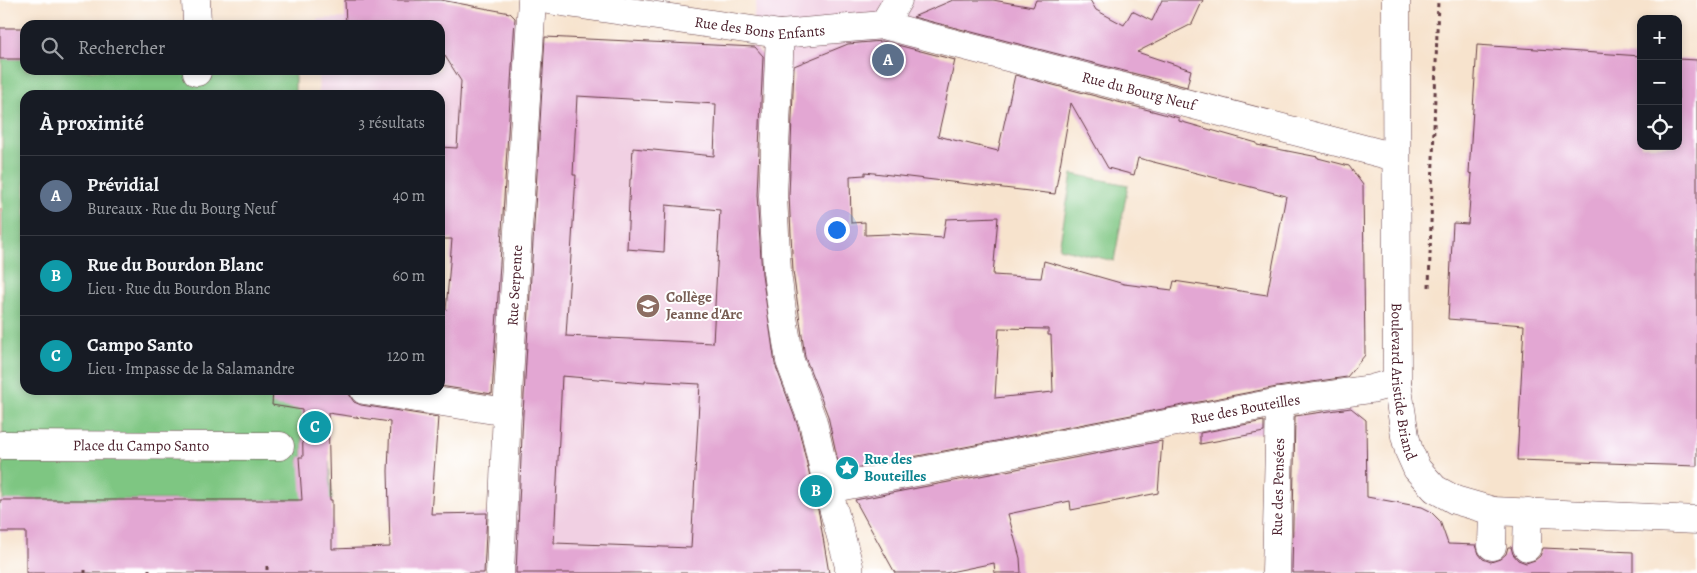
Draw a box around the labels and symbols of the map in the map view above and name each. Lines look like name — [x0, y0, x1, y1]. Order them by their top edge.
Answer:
street label: Rue des Bons Enfants — [693, 12, 826, 44]
pin: A — [872, 41, 904, 79]
street label: Rue du Bourg Neuf — [1080, 67, 1200, 116]
your location — [824, 217, 850, 243]
street label: Rue Serpente — [502, 244, 527, 327]
place label: Collège Jeanne d'Arc — [666, 287, 743, 324]
school or university icon: Collège Jeanne d'Arc — [635, 293, 661, 319]
street label: Boulevard Aristide Briand — [1387, 303, 1422, 464]
street label: Rue des Bouteilles — [1189, 389, 1301, 429]
pin: C — [299, 408, 331, 446]
street label: Place du Campo Santo — [73, 435, 209, 456]
street label: Rue des Pensées — [1267, 438, 1289, 536]
place label: Rue des Bouteilles — [864, 449, 926, 486]
place icon: Rue des Bouteilles — [834, 455, 860, 481]
pin: B — [800, 472, 832, 510]

